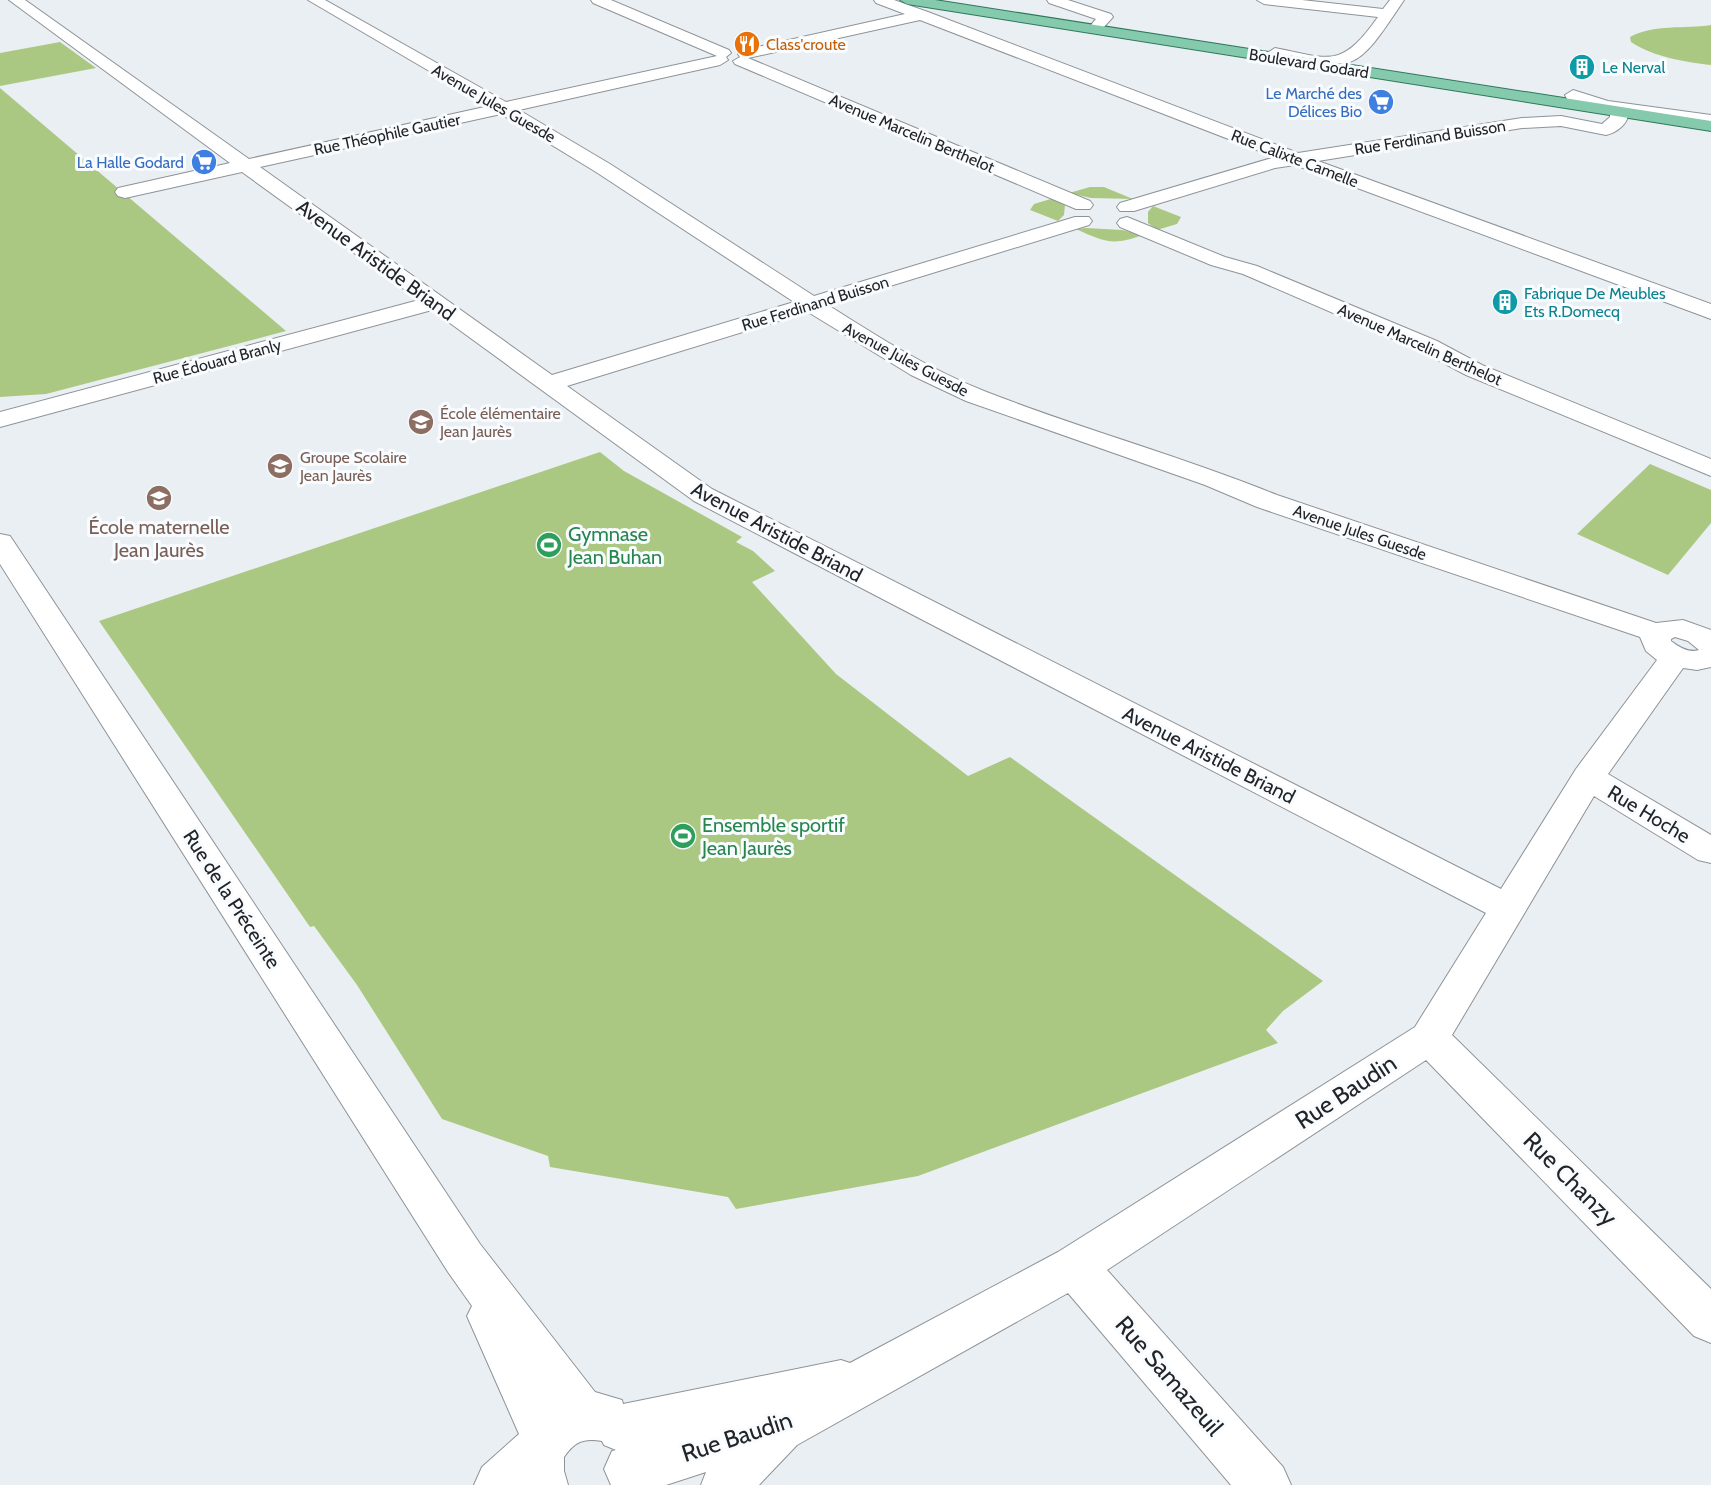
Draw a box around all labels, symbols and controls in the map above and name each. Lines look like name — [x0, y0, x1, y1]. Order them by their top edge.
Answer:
restaurant icon: Class'croute — [732, 29, 762, 59]
place label: Class'croute — [766, 35, 846, 54]
street label: Boulevard Godard — [1248, 45, 1370, 82]
building icon: Le Nerval — [1567, 52, 1597, 82]
place label: Le Nerval — [1602, 58, 1665, 77]
street label: Avenue Jules Guesde — [429, 60, 559, 147]
place label: Le Marché des Délices Bio — [1266, 84, 1362, 121]
supermarket icon: Le Marché des Délices Bio — [1366, 87, 1396, 117]
street label: Avenue Marcelin Berthelot — [826, 90, 998, 177]
street label: Rue Théophile Gautier — [312, 110, 463, 159]
street label: Rue Ferdinand Buisson — [1353, 116, 1507, 159]
street label: Rue Calixte Camelle — [1229, 126, 1361, 191]
supermarket icon: La Halle Godard — [189, 147, 219, 177]
place label: La Halle Godard — [77, 153, 184, 172]
street label: Avenue Aristide Briand — [292, 194, 460, 326]
street label: Rue Ferdinand Buisson — [739, 272, 891, 335]
place label: Fabrique De Meubles Ets R.Domecq — [1524, 284, 1666, 321]
building icon: Fabrique De Meubles Ets R.Domecq — [1490, 287, 1520, 317]
street label: Avenue Marcelin Berthelot — [1335, 300, 1505, 390]
street label: Avenue Jules Guesde — [840, 318, 972, 401]
street label: Rue Édouard Branly — [151, 335, 283, 388]
place label: École élémentaire Jean Jaurès — [439, 404, 561, 441]
school or university icon: École élémentaire Jean Jaurès — [406, 407, 436, 437]
place label: Groupe Scolaire Jean Jaurès — [299, 448, 407, 485]
school or university icon: Groupe Scolaire Jean Jaurès — [265, 451, 295, 481]
street label: Avenue Aristide Briand — [687, 477, 867, 587]
school or university icon: École maternelle Jean Jaurès — [144, 483, 174, 513]
street label: Avenue Jules Guesde — [1291, 501, 1429, 564]
place label: École maternelle Jean Jaurès — [88, 515, 230, 562]
place label: Gymnase Jean Buhan — [567, 522, 662, 569]
sports icon: Gymnase Jean Buhan — [534, 530, 564, 560]
street label: Avenue Aristide Briand — [1119, 701, 1299, 809]
street label: Rue Hoche — [1603, 780, 1695, 848]
place label: Ensemble sportif Jean Jaurès — [701, 813, 845, 860]
sports icon: Ensemble sportif Jean Jaurès — [668, 821, 698, 851]
street label: Rue de la Préceinte — [178, 825, 286, 973]
street label: Rue Baudin — [1290, 1048, 1402, 1135]
street label: Rue Chanzy — [1517, 1126, 1623, 1232]
street label: Rue Samazeuil — [1109, 1310, 1229, 1442]
street label: Rue Baudin — [678, 1405, 796, 1468]

